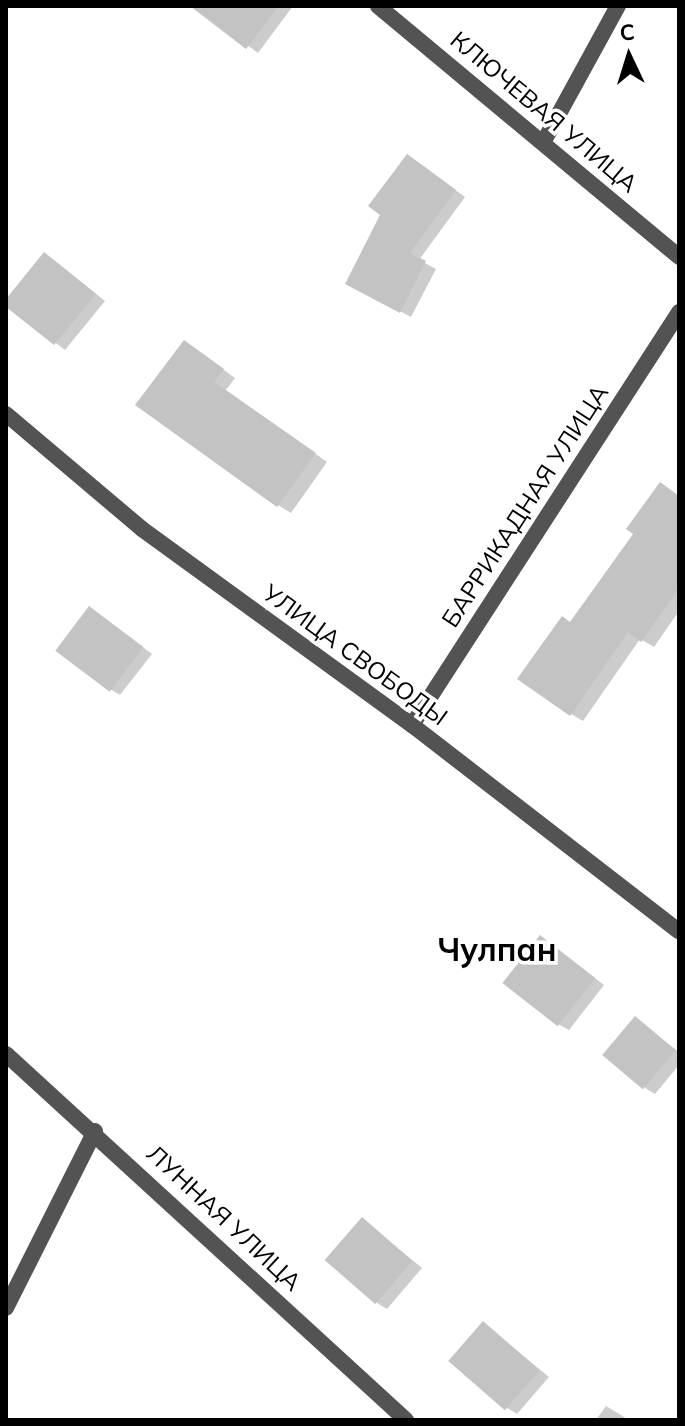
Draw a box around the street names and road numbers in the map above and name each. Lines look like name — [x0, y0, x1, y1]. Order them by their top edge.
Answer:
street label: КЛЮЧЕВАЯ УЛИЦА — [445, 25, 643, 199]
street label: БАРРИКАДНАЯ УЛИЦА — [436, 379, 614, 633]
street label: УЛИЦА СВОБОДЫ — [257, 578, 453, 732]
street label: ЛУННАЯ УЛИЦА — [141, 1139, 307, 1297]

